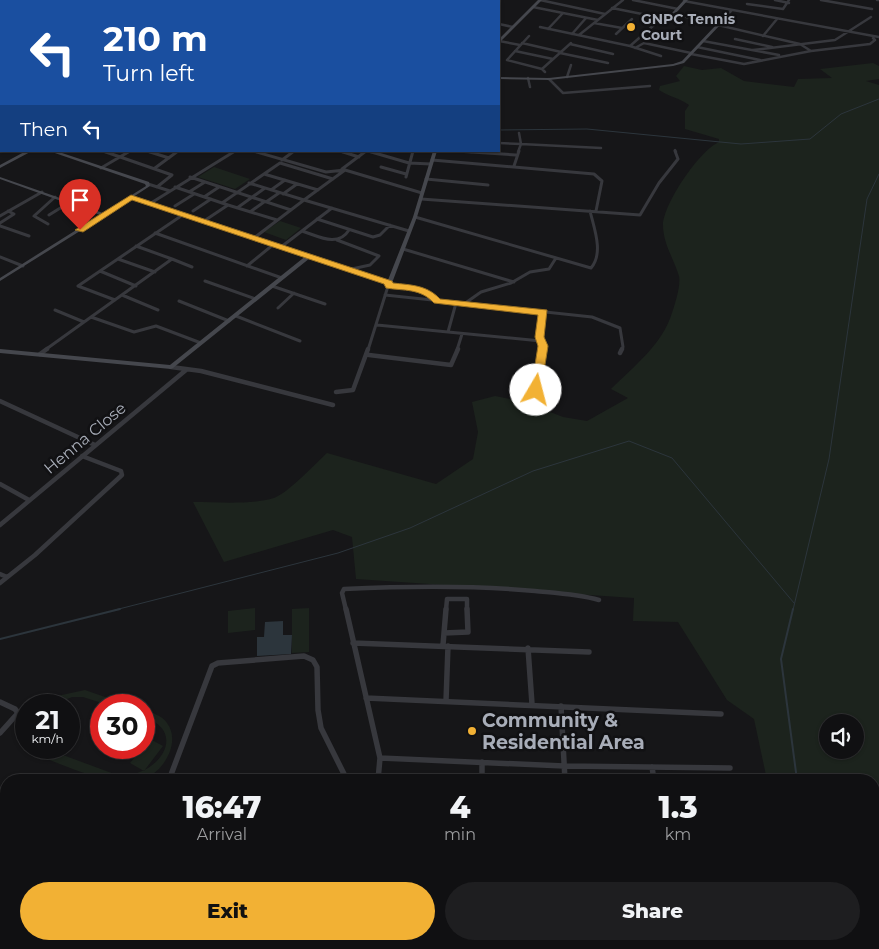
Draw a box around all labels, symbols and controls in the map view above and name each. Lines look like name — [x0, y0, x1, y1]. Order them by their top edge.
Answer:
place label: GNPC Tennis Court — [641, 10, 736, 44]
text: 210 m — [103, 17, 208, 60]
icon: left — [20, 20, 85, 85]
marker: GNPC Tennis Court — [625, 21, 637, 33]
text: Turn left — [103, 60, 195, 87]
icon: left — [78, 115, 106, 143]
text: Then — [20, 118, 68, 141]
pin — [59, 179, 101, 230]
icon: arrive — [66, 186, 94, 214]
position arrow — [509, 363, 561, 415]
street label: Henna Close — [40, 398, 130, 478]
speed limit sign: 30 — [90, 694, 155, 759]
text: 21 — [35, 705, 60, 735]
place label: Community & Residential Area — [482, 709, 645, 754]
map controls — [819, 714, 864, 759]
button: sound — [819, 714, 864, 759]
marker: Community & Residential Area — [466, 725, 478, 737]
text: km/h — [31, 731, 64, 746]
text: 16:47 — [182, 789, 261, 826]
text: 4 — [449, 789, 470, 826]
text: 1.3 — [658, 789, 698, 826]
text: Arrival — [197, 825, 247, 844]
text: min — [444, 825, 476, 844]
text: km — [665, 825, 691, 844]
button: Exit — [20, 882, 435, 940]
button: Share — [445, 882, 860, 940]

